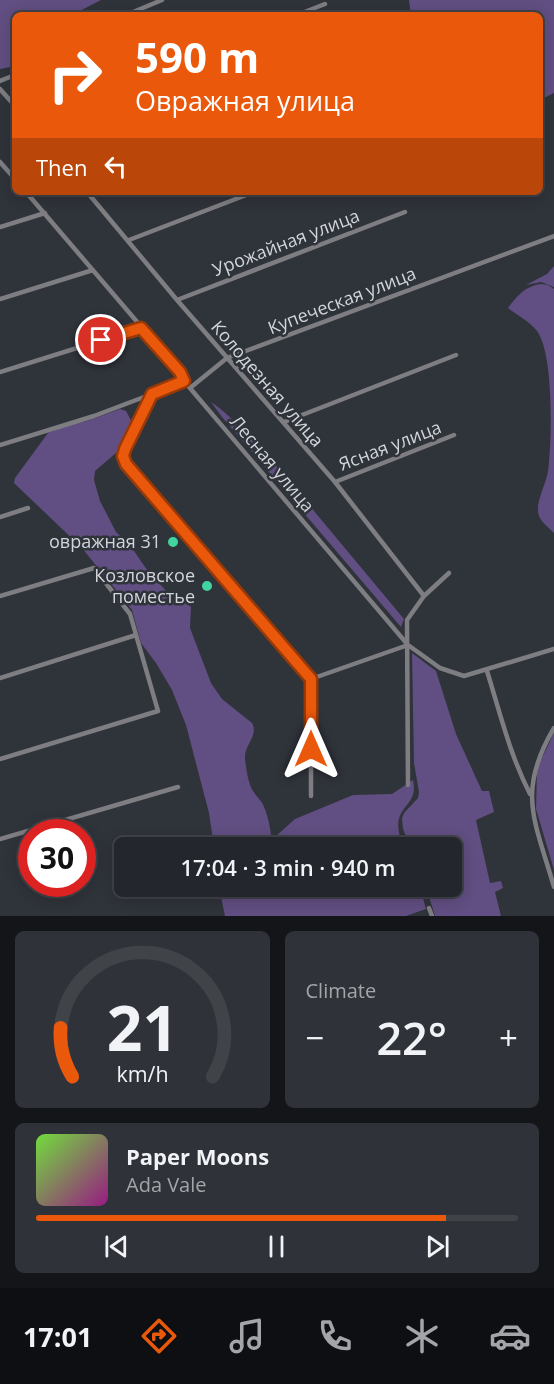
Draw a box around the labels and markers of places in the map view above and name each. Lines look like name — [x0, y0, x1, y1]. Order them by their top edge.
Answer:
pin — [75, 314, 126, 365]
place label: овражная 31 — [49, 529, 161, 553]
marker: овражная 31 — [166, 535, 180, 549]
place label: Козловское поместье — [94, 563, 195, 608]
marker: Козловское поместье — [200, 579, 214, 593]

